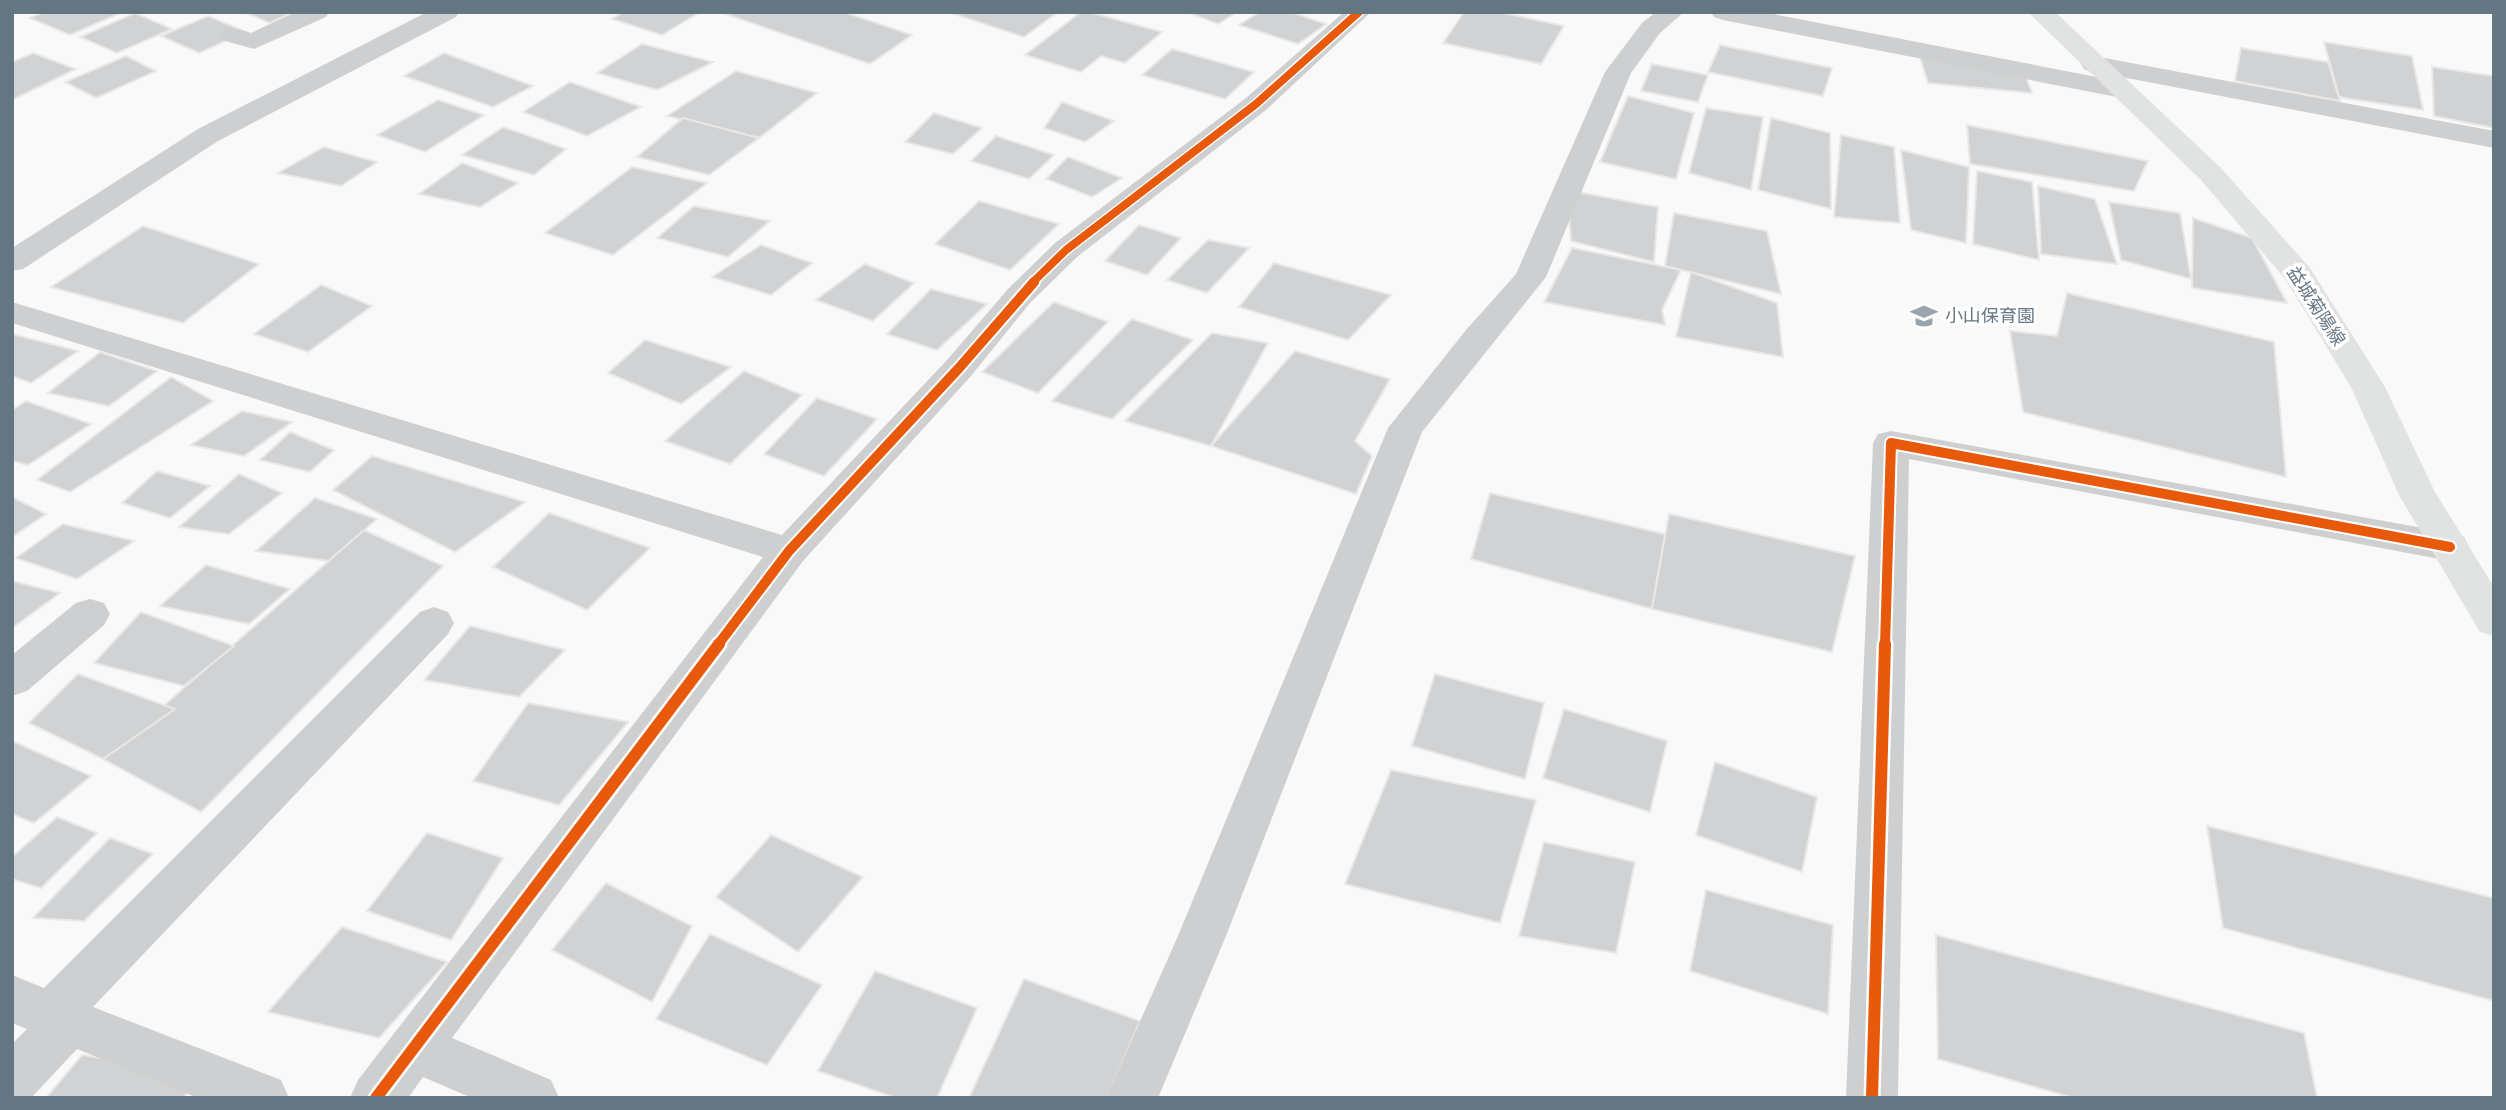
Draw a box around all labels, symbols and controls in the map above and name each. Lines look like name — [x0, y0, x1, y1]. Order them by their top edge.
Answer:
street label: 益城菊陽線 — [2282, 262, 2351, 350]
school or university icon: 小山保育園 — [1909, 301, 1939, 331]
place label: 小山保育園 — [1945, 304, 2035, 327]

